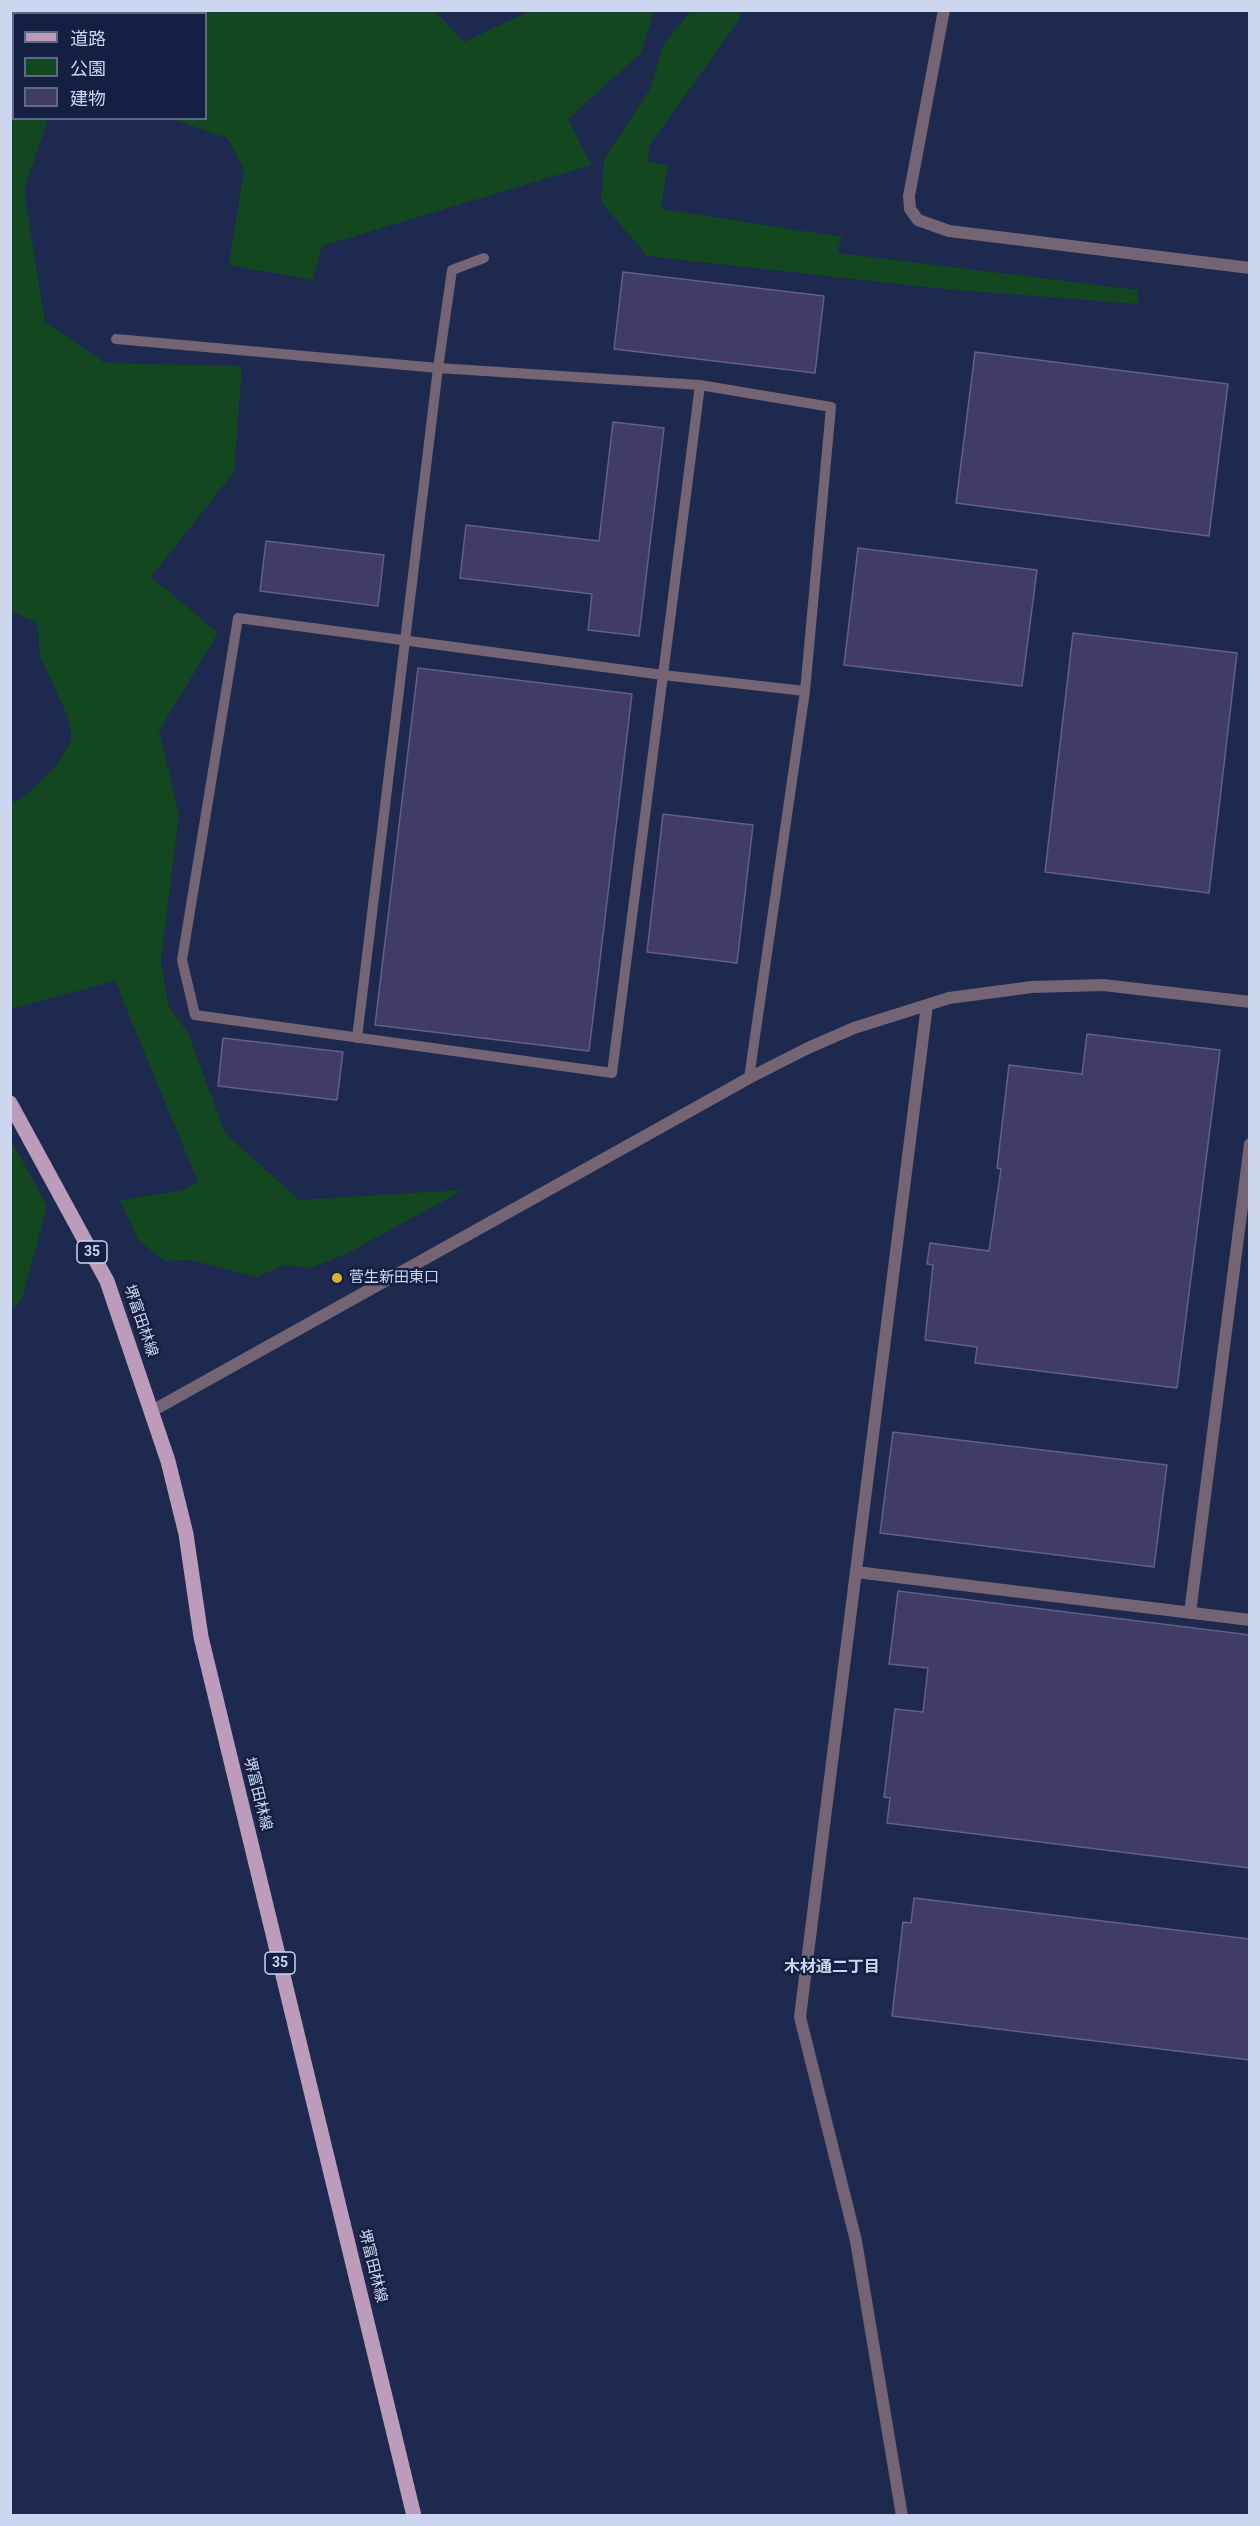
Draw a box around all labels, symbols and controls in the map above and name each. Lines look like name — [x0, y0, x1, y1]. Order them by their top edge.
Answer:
legend — [12, 12, 207, 120]
text: 道路 — [70, 28, 106, 49]
text: 公園 — [70, 58, 106, 79]
text: 建物 — [70, 88, 106, 109]
road number: 35 — [77, 1241, 107, 1263]
place label: 菅生新田東口 — [349, 1269, 439, 1287]
marker: 菅生新田東口 — [330, 1271, 344, 1285]
street label: 堺富田林線 — [119, 1283, 161, 1359]
street label: 堺富田林線 — [239, 1755, 275, 1833]
road number: 35 — [265, 1952, 295, 1974]
district label: 木材通二丁目 — [784, 1958, 880, 1978]
street label: 堺富田林線 — [354, 2227, 390, 2305]

